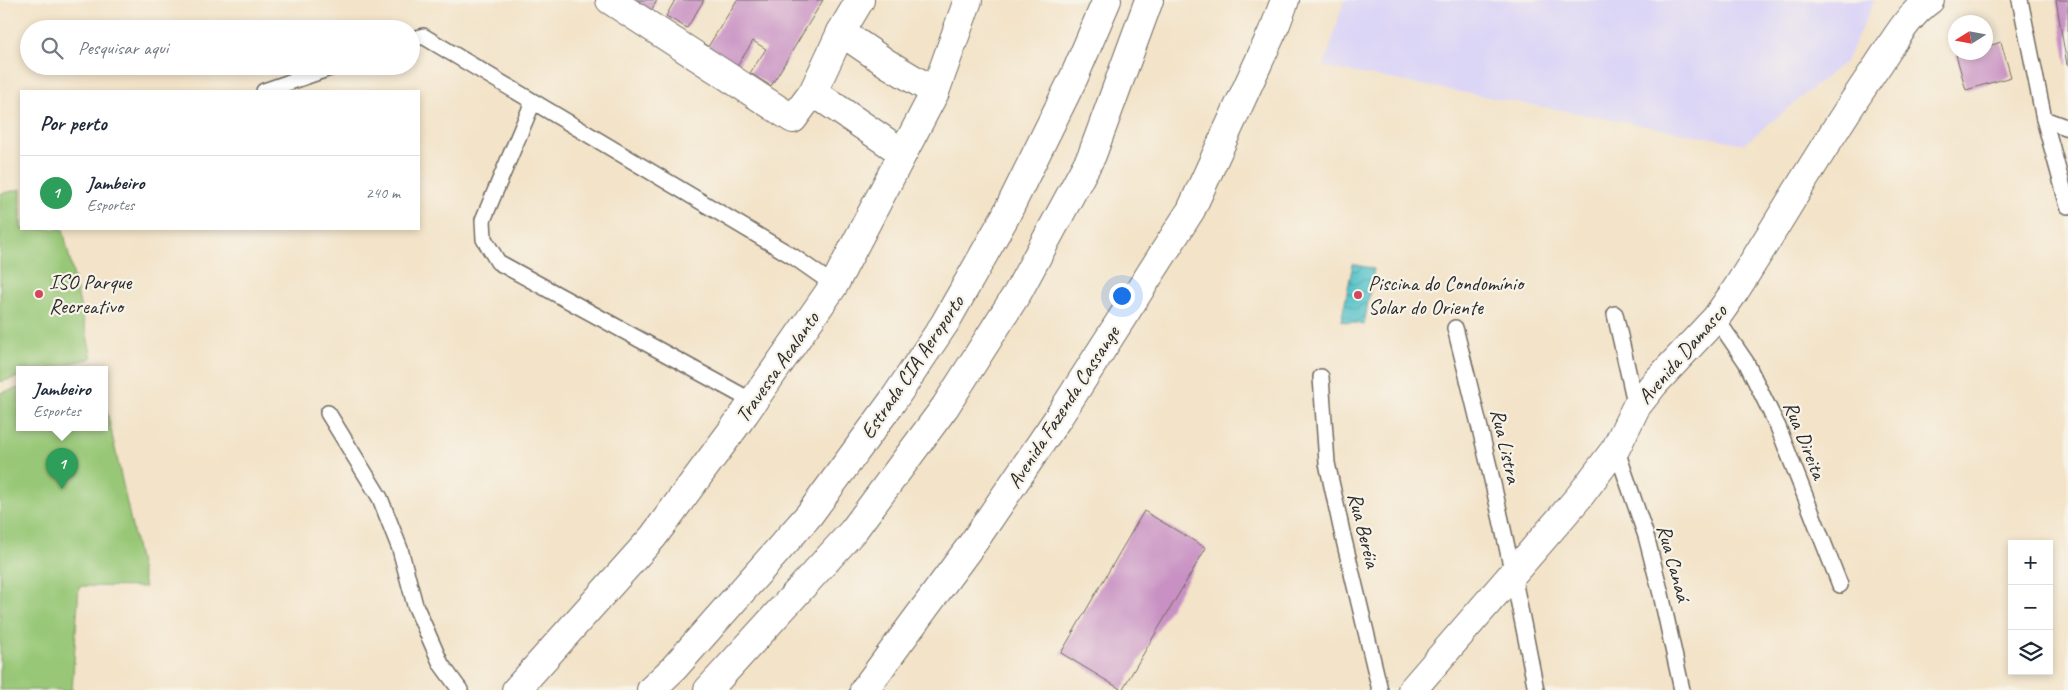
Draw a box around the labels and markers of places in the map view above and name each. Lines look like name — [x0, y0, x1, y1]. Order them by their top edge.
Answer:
place label: ISO Parque Recreativo — [49, 269, 133, 319]
place label: Piscina do Condomínio Solar do Oriente — [1368, 270, 1526, 320]
marker: ISO Parque Recreativo — [33, 288, 45, 300]
marker: Piscina do Condomínio Solar do Oriente — [1352, 289, 1364, 301]
pin: 1 — [46, 448, 78, 489]

